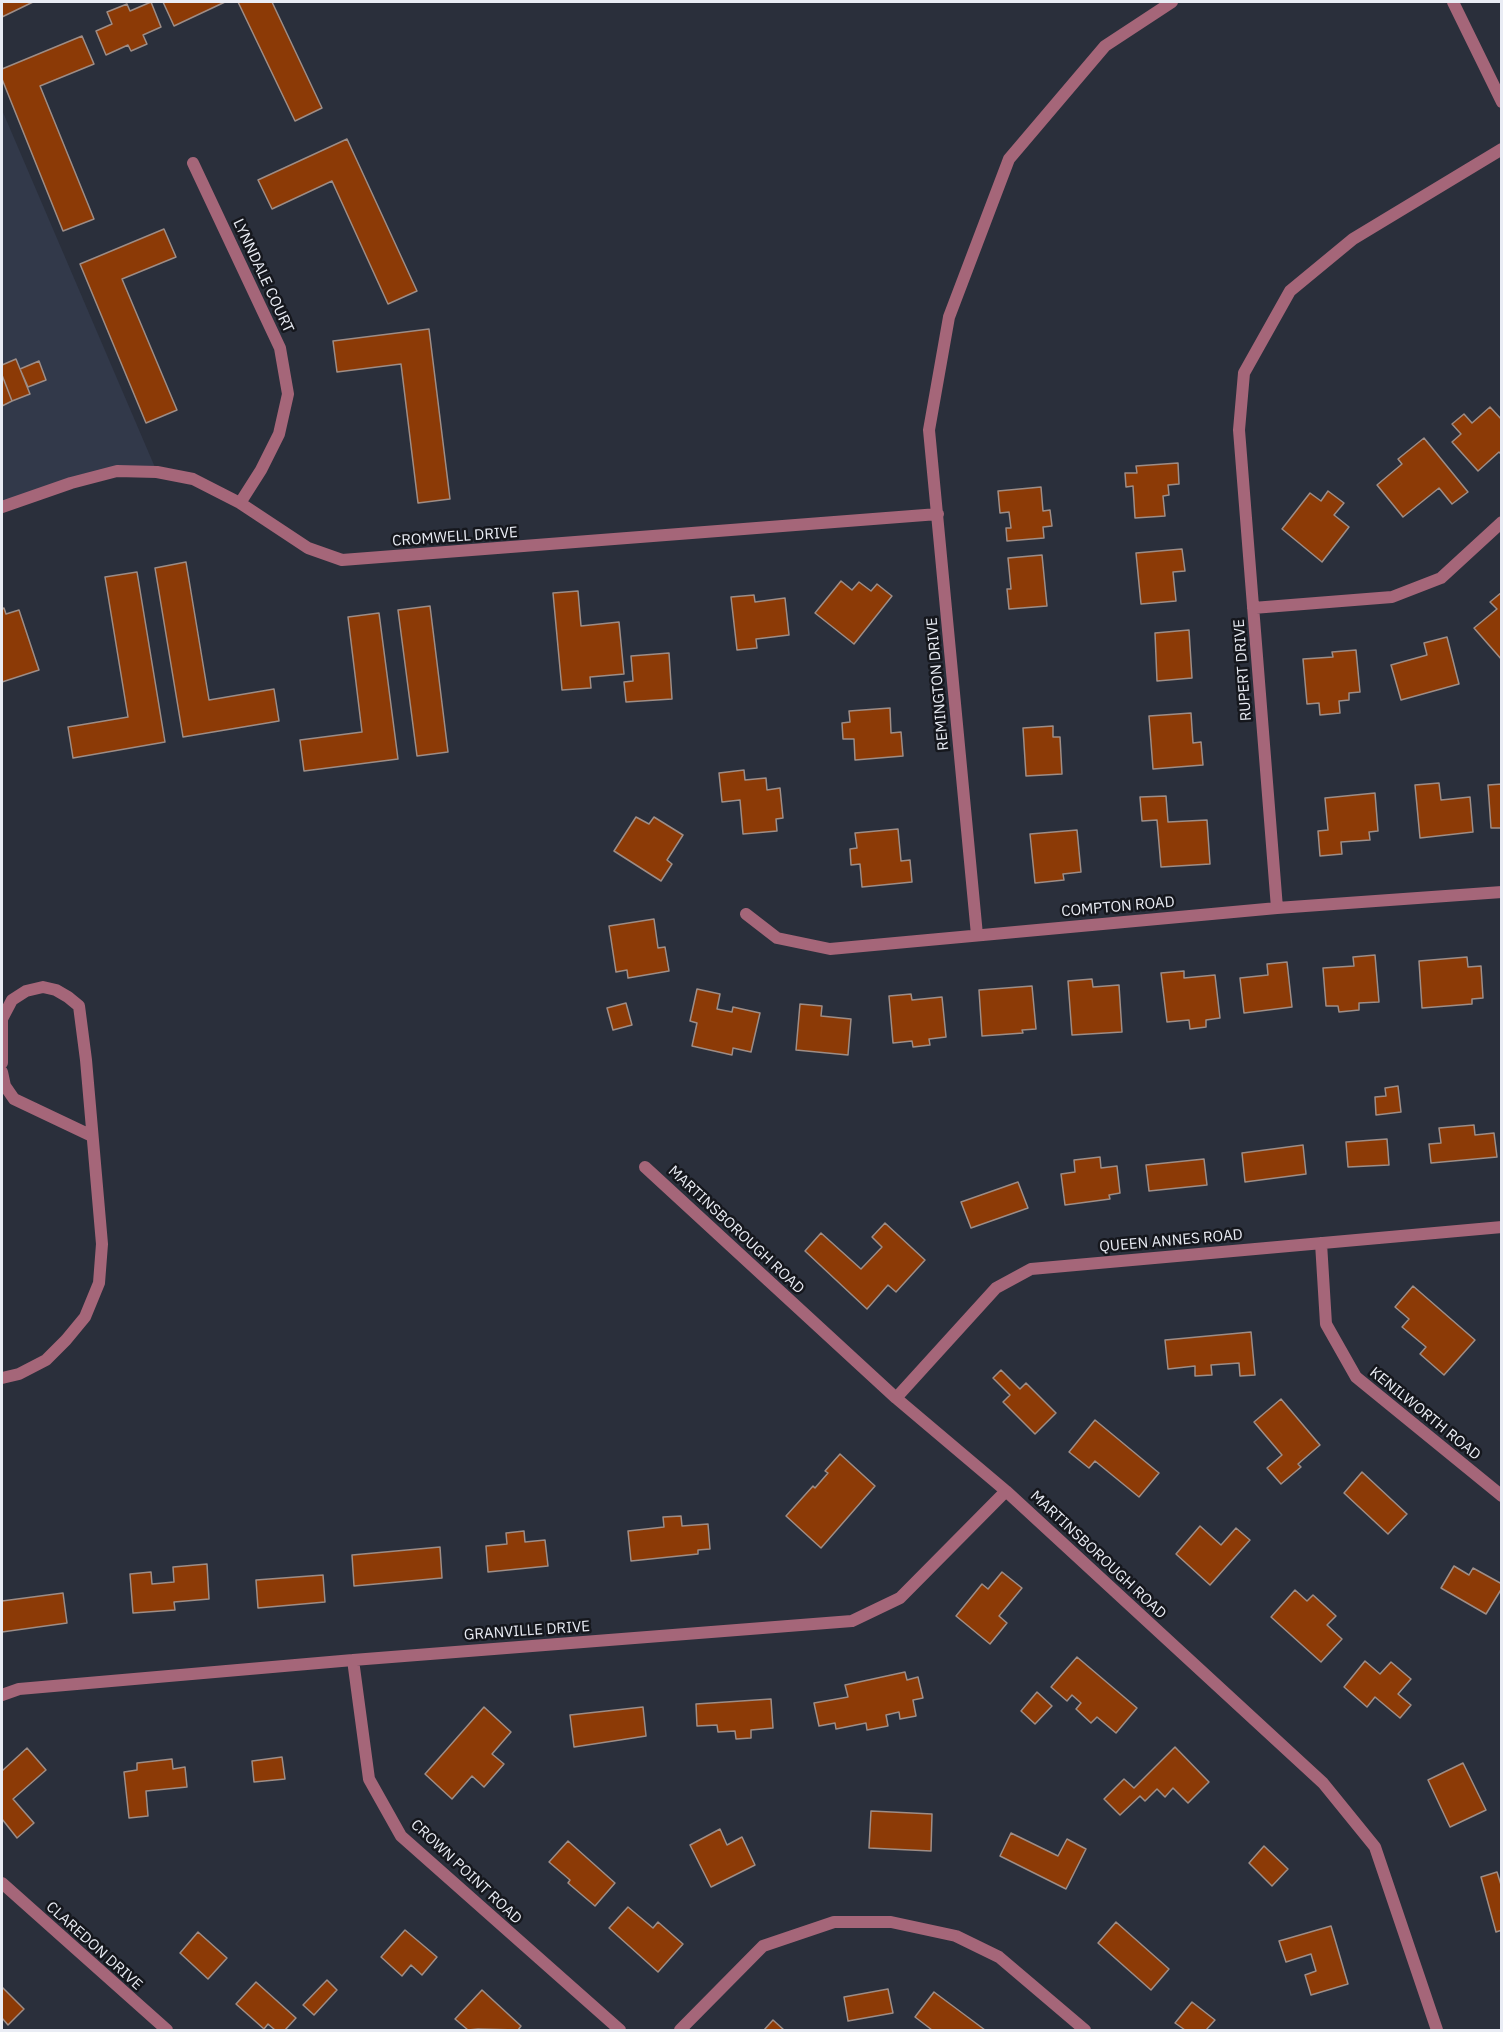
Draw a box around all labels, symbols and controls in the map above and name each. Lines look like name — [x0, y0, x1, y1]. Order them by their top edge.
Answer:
street label: LYNNDALE COURT — [229, 216, 297, 336]
street label: CROMWELL DRIVE — [392, 524, 518, 550]
street label: REMINGTON DRIVE — [923, 617, 953, 751]
street label: RUPERT DRIVE — [1230, 618, 1256, 722]
street label: COMPTON ROAD — [1061, 893, 1175, 921]
street label: MARTINSBOROUGH ROAD — [664, 1162, 808, 1298]
street label: QUEEN ANNES ROAD — [1099, 1226, 1243, 1256]
street label: KENILWORTH ROAD — [1366, 1364, 1484, 1464]
street label: MARTINSBOROUGH ROAD — [1026, 1487, 1170, 1623]
street label: GRANVILLE DRIVE — [463, 1618, 591, 1644]
street label: CROWN POINT ROAD — [407, 1816, 525, 1928]
street label: CLAREDON DRIVE — [42, 1898, 146, 1994]

